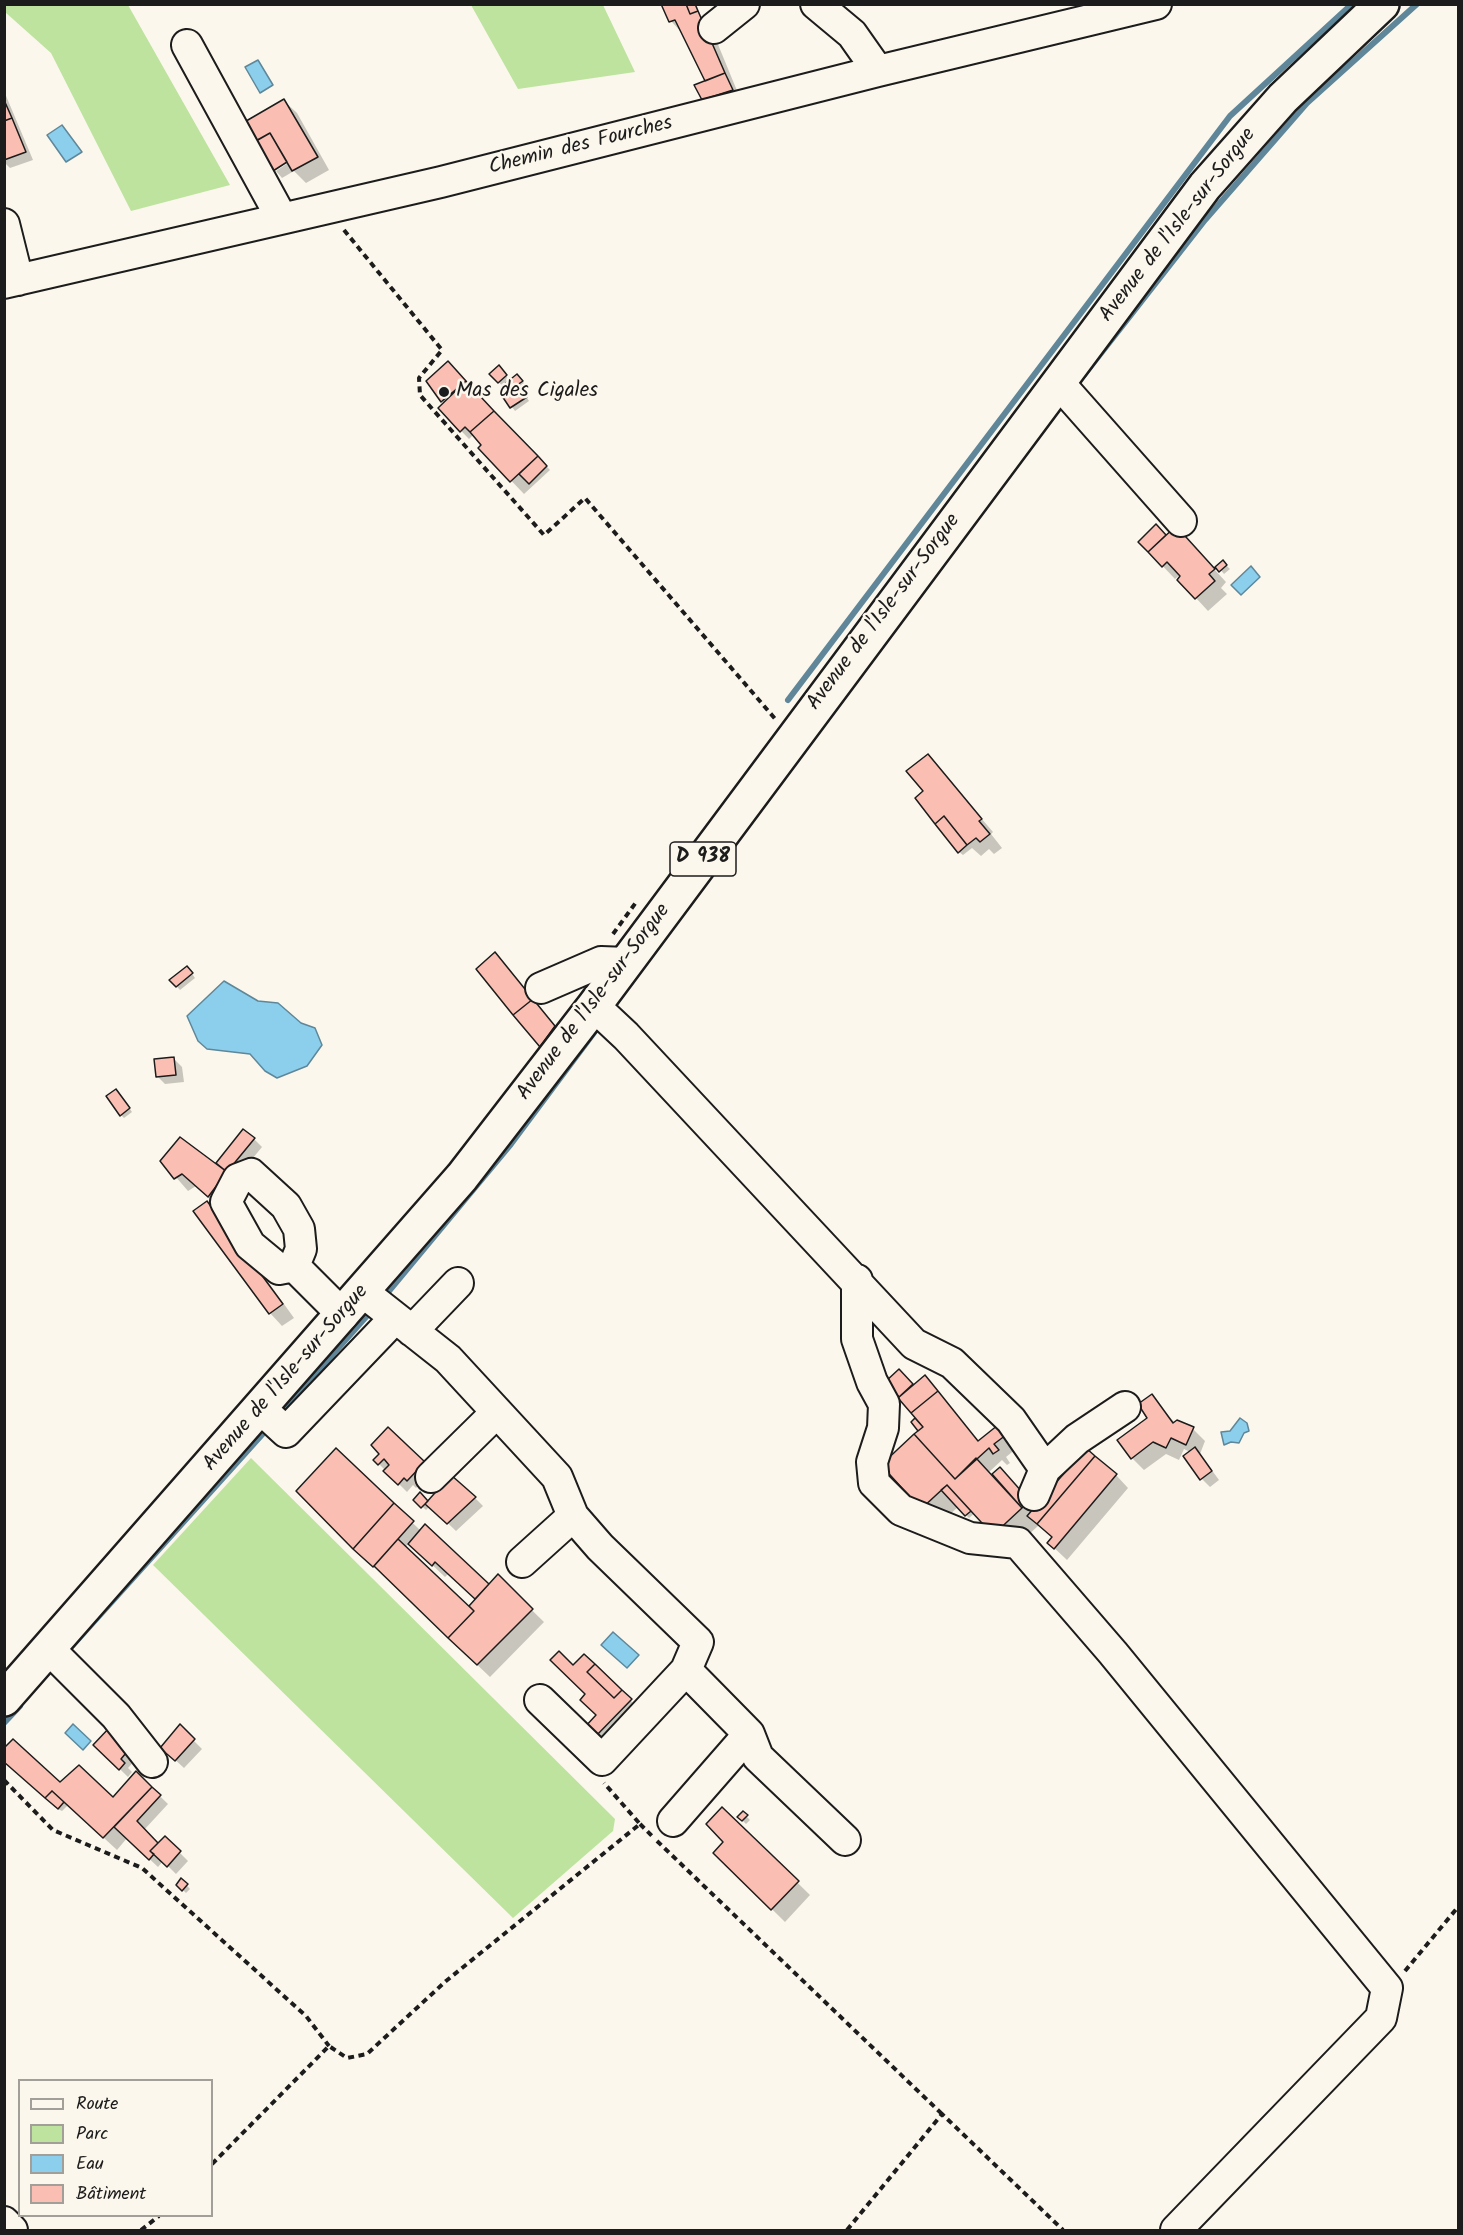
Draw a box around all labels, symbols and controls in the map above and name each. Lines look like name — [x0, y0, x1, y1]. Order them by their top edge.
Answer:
street label: Chemin des Fourches — [487, 112, 675, 182]
street label: Avenue de l'Isle-sur-Sorgue — [1095, 124, 1263, 328]
place label: Mas des Cigales — [456, 379, 598, 405]
marker: Mas des Cigales — [437, 385, 451, 399]
street label: Avenue de l'Isle-sur-Sorgue — [803, 510, 967, 716]
road number: D 938 — [670, 842, 736, 876]
street label: Avenue de l'Isle-sur-Sorgue — [513, 900, 677, 1106]
street label: Avenue de l'Isle-sur-Sorgue — [199, 1280, 375, 1478]
legend — [18, 2079, 213, 2217]
text: Route — [76, 2090, 118, 2119]
text: Parc — [76, 2120, 108, 2149]
text: Eau — [76, 2150, 104, 2179]
text: Bâtiment — [76, 2180, 146, 2209]

